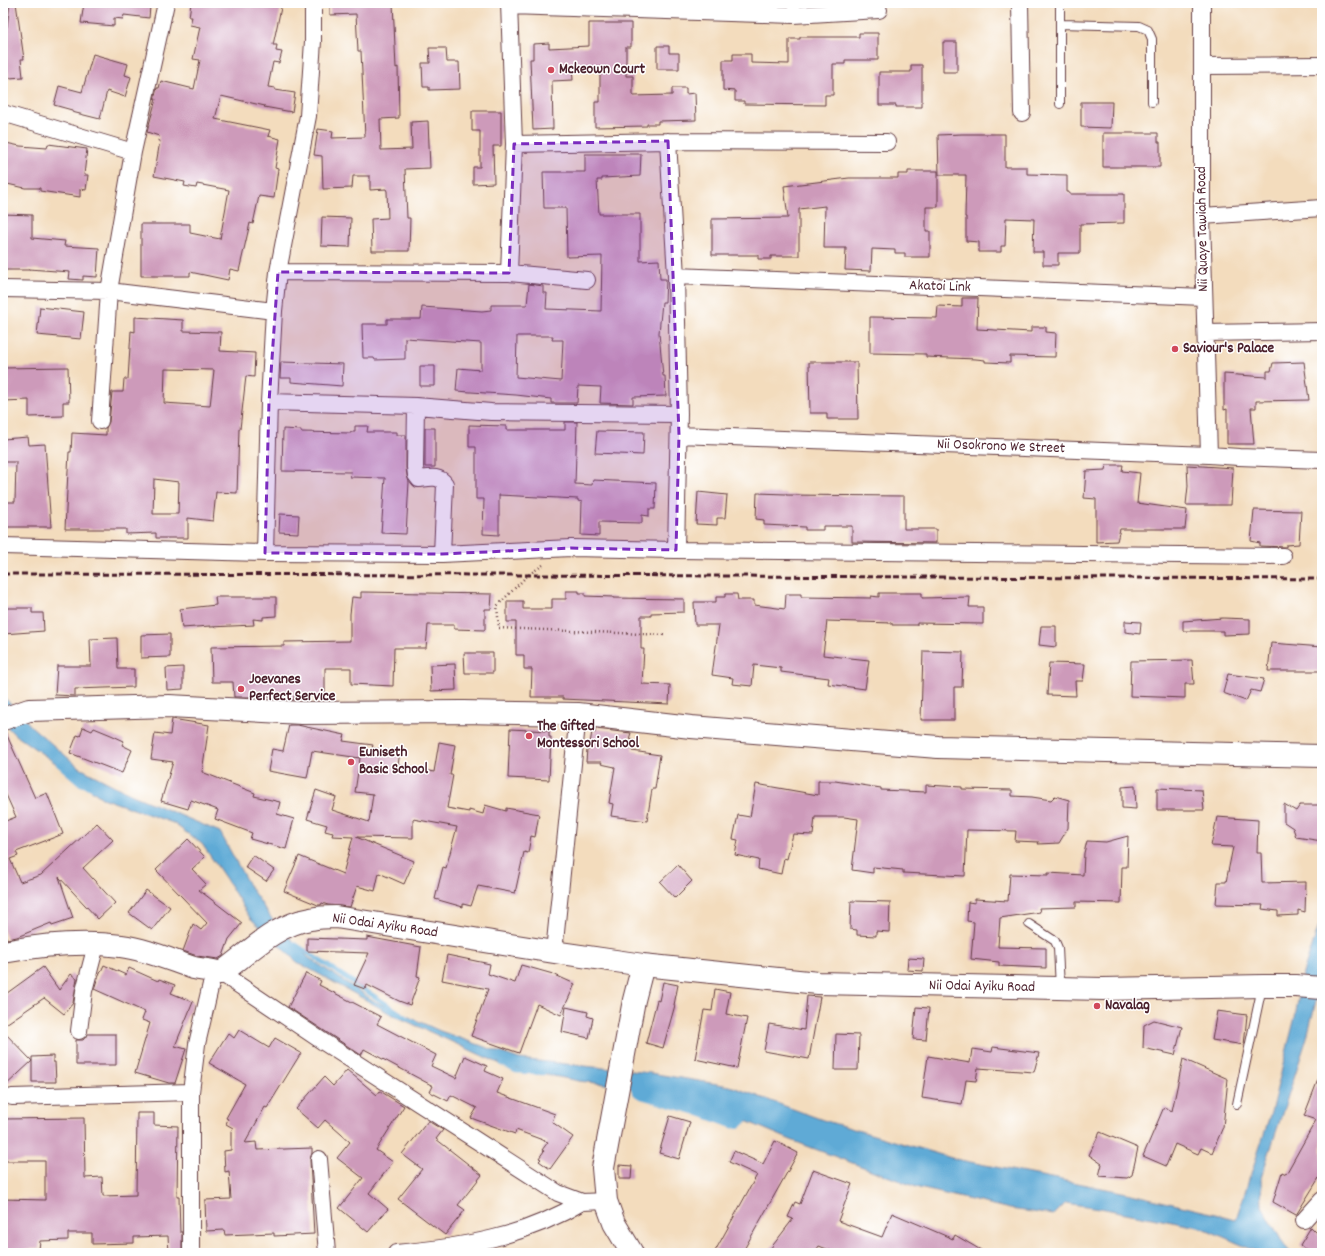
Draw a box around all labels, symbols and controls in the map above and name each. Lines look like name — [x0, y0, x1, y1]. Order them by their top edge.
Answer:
place label: Mckeown Court — [559, 59, 645, 81]
marker: Mckeown Court — [546, 65, 556, 75]
street label: Nii Quaye Tawiah Road — [1191, 166, 1215, 292]
street label: Akatoi Link — [909, 275, 971, 299]
place label: Saviour's Palace — [1183, 338, 1275, 360]
marker: Saviour's Palace — [1170, 344, 1180, 354]
street label: Nii Osokrono We Street — [936, 434, 1066, 460]
place label: Joevanes Perfect Service — [249, 669, 336, 708]
marker: Joevanes Perfect Service — [236, 684, 246, 694]
place label: The Gifted Montessori School — [537, 716, 639, 755]
marker: The Gifted Montessori School — [524, 731, 534, 741]
place label: Euniseth Basic School — [359, 742, 429, 781]
marker: Euniseth Basic School — [346, 757, 356, 767]
street label: Nii Odai Ayiku Road — [331, 908, 439, 944]
street label: Nii Odai Ayiku Road — [929, 975, 1035, 999]
place label: Navalag — [1105, 995, 1150, 1017]
marker: Navalag — [1092, 1001, 1102, 1011]

